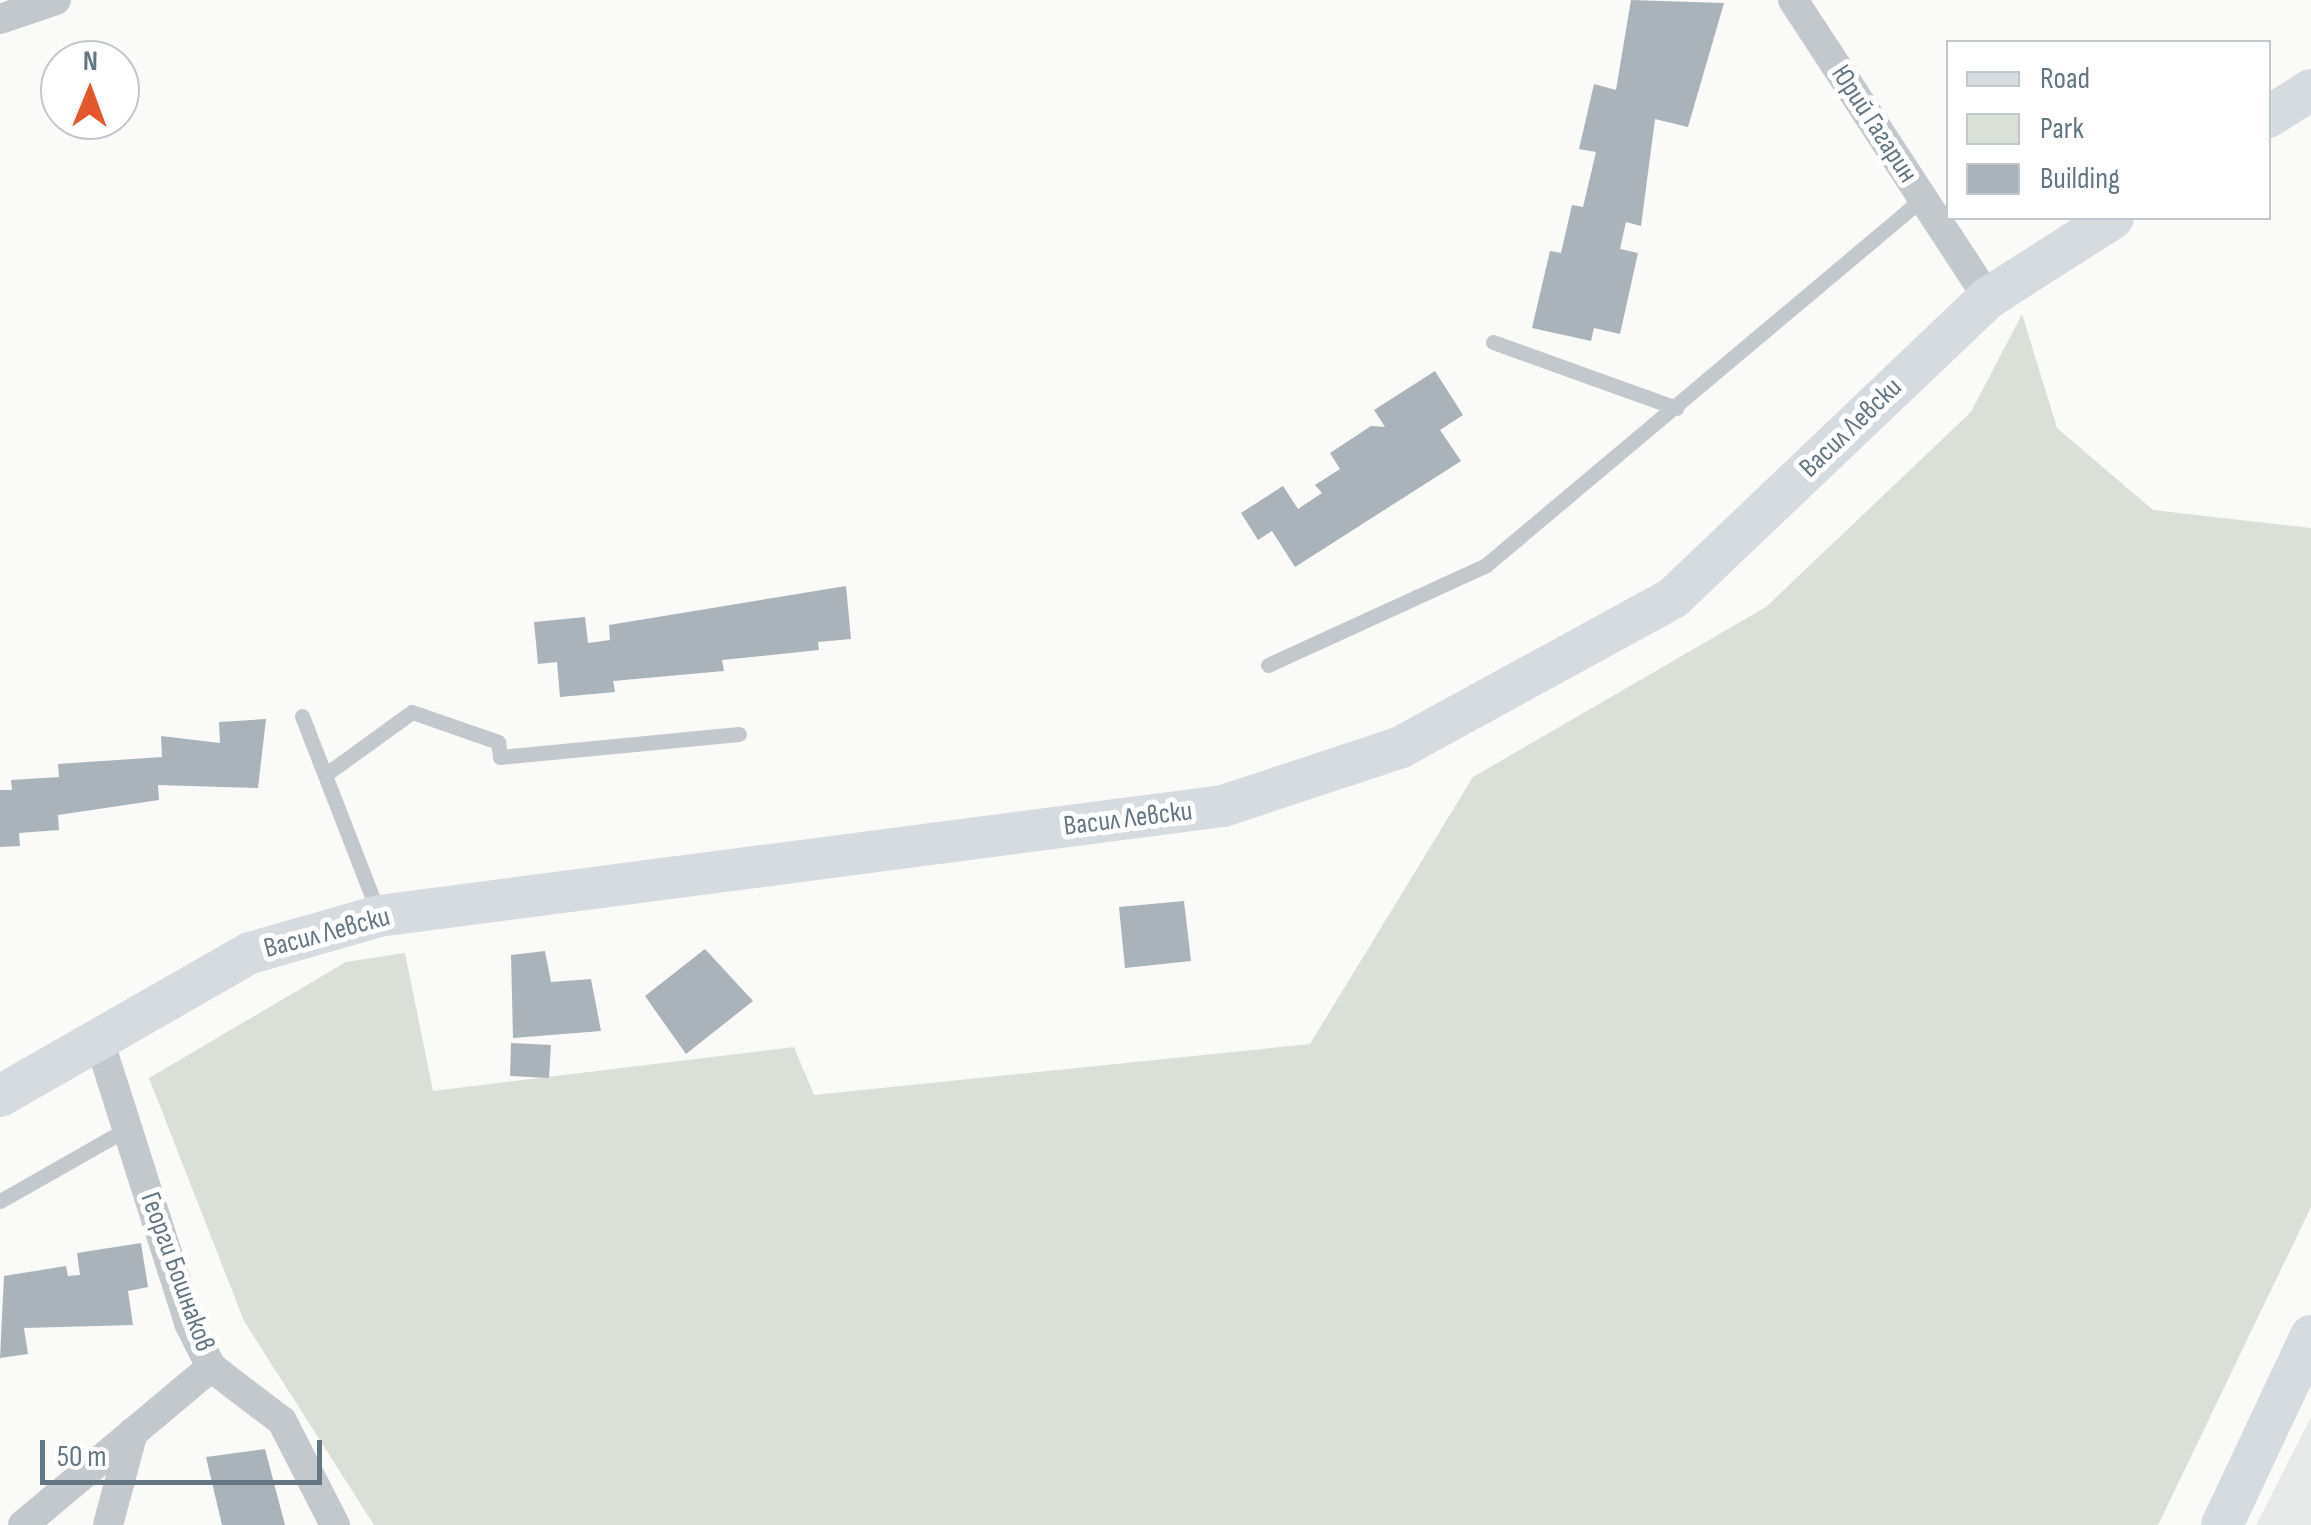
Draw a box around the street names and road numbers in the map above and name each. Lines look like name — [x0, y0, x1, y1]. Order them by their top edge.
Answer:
street label: Юрий Гагарин — [1824, 59, 1924, 189]
street label: Васил Левски — [1793, 371, 1909, 485]
street label: Васил Левски — [1062, 794, 1194, 844]
street label: Васил Левски — [260, 900, 394, 966]
street label: Георги Бошнаков — [133, 1188, 221, 1356]

